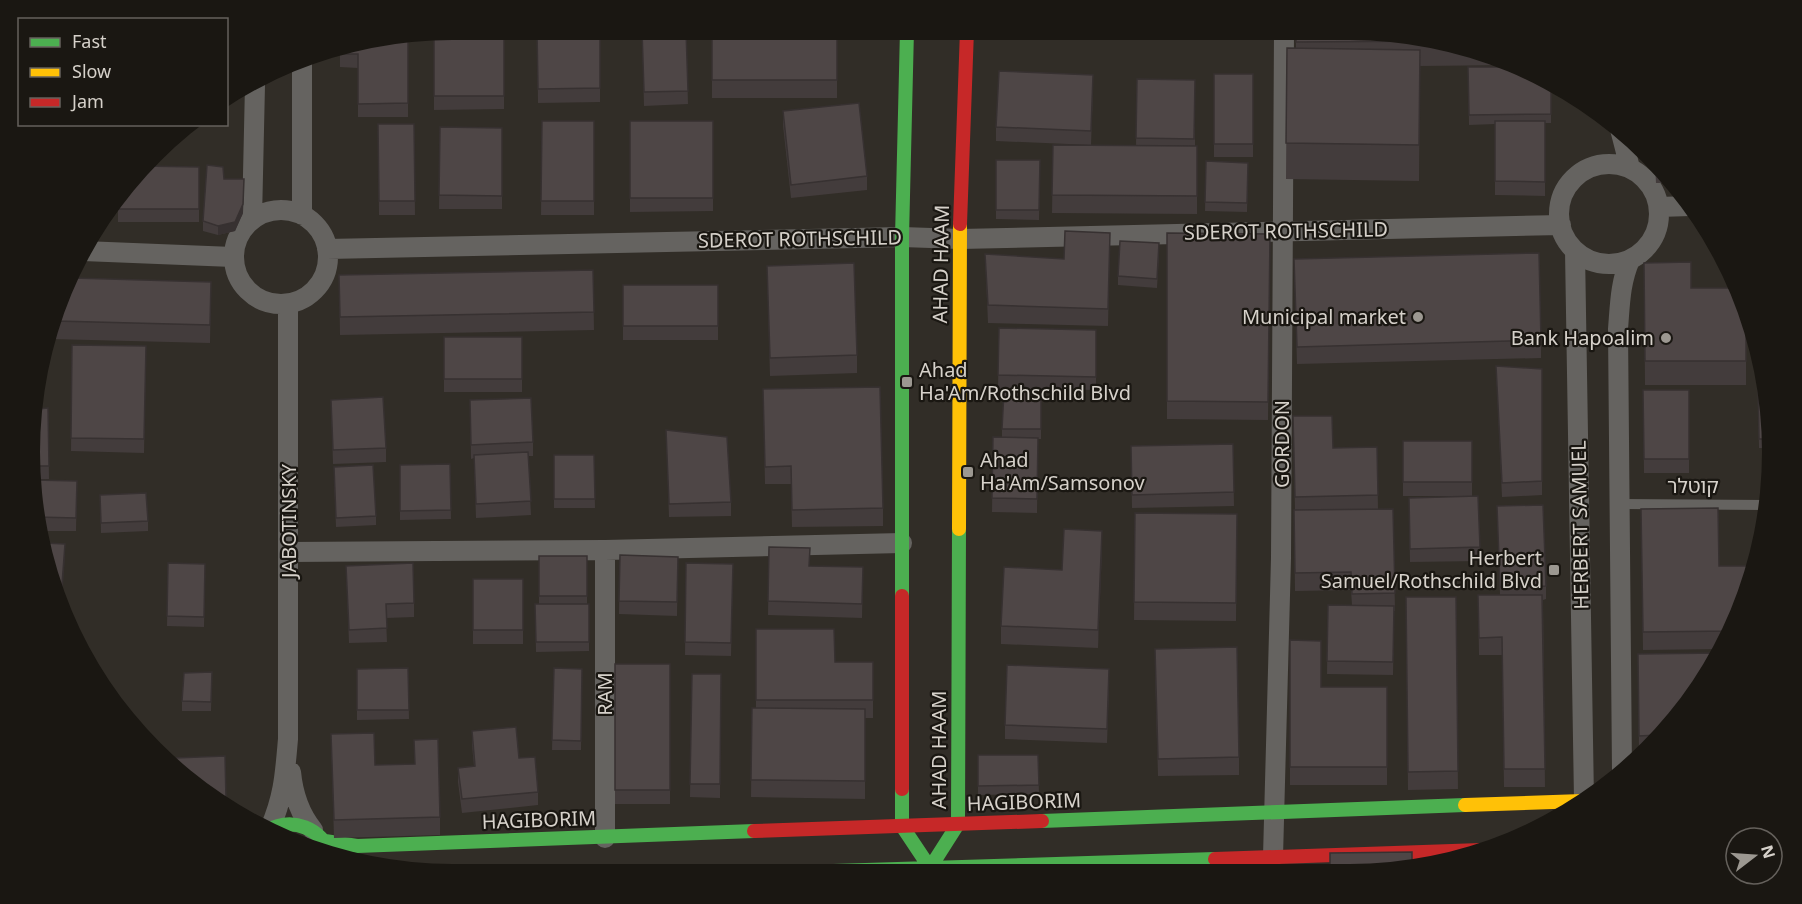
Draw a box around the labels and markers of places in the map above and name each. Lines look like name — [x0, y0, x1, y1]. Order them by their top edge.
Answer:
place label: Municipal market — [1242, 303, 1406, 330]
marker: Municipal market — [1411, 310, 1425, 324]
place label: Bank Hapoalim — [1511, 324, 1654, 351]
marker: Bank Hapoalim — [1659, 331, 1673, 345]
place label: Ahad Ha'Am/Rothschild Blvd — [919, 356, 1131, 406]
marker: Ahad Ha'Am/Rothschild Blvd — [900, 375, 914, 389]
place label: Ahad Ha'Am/Samsonov — [980, 446, 1145, 496]
marker: Ahad Ha'Am/Samsonov — [961, 465, 975, 479]
place label: Herbert Samuel/Rothschild Blvd — [1321, 544, 1542, 594]
marker: Herbert Samuel/Rothschild Blvd — [1547, 563, 1561, 577]

